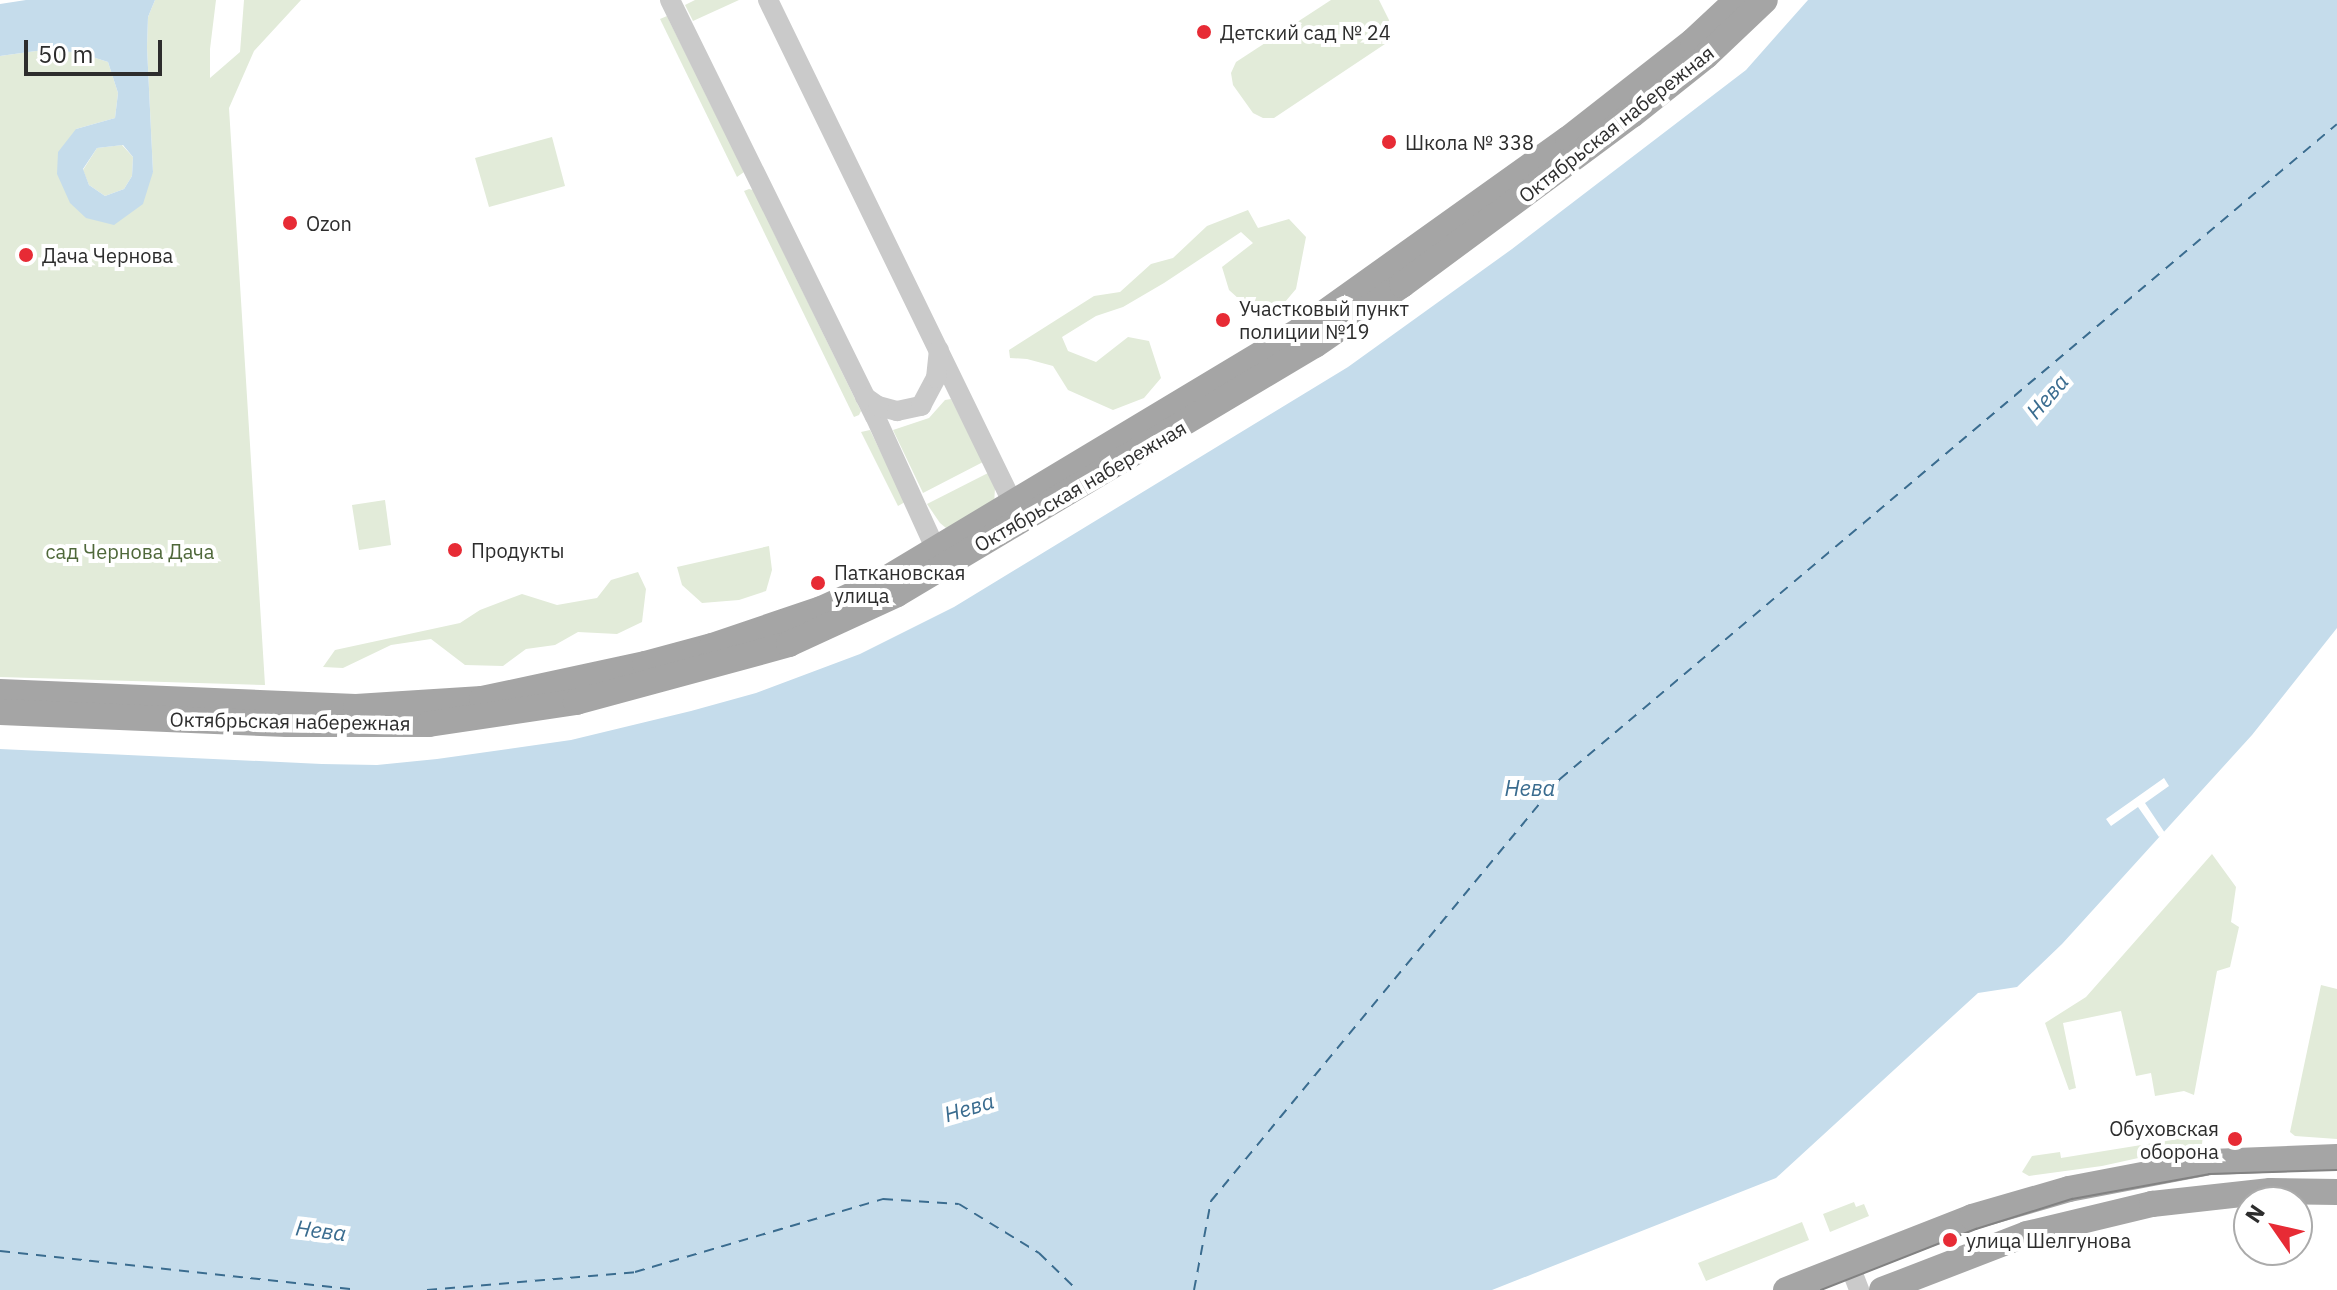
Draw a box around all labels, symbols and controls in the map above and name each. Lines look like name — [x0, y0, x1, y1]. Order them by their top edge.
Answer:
place label: Детский сад № 24 — [1220, 20, 1391, 44]
marker: Детский сад № 24 — [1195, 23, 1213, 41]
scale bar — [28, 24, 166, 74]
text: 50 m — [38, 38, 93, 70]
street label: Октябрьская набережная — [1514, 40, 1718, 208]
place label: Школа № 338 — [1405, 130, 1534, 154]
marker: Школа № 338 — [1380, 133, 1398, 151]
place label: Ozon — [306, 211, 352, 235]
marker: Ozon — [281, 214, 299, 232]
place label: Дача Чернова — [42, 243, 173, 267]
marker: Дача Чернова — [17, 246, 35, 264]
place label: Участковый пункт полиции №19 — [1239, 296, 1409, 343]
marker: Участковый пункт полиции №19 — [1214, 311, 1232, 329]
water label: Нева — [2020, 368, 2074, 424]
street label: Октябрьская набережная — [970, 415, 1190, 557]
place label: Продукты — [471, 538, 564, 562]
park label: сад Чернова Дача — [45, 539, 215, 563]
marker: Продукты — [446, 541, 464, 559]
place label: Паткановская улица — [834, 560, 965, 607]
marker: Паткановская улица — [809, 574, 827, 592]
street label: Октябрьская набережная — [169, 707, 411, 735]
water label: Нева — [1505, 775, 1555, 801]
water label: Нева — [941, 1087, 997, 1127]
place label: Обуховская оборона — [2109, 1116, 2219, 1163]
marker: Обуховская оборона — [2226, 1130, 2244, 1148]
north arrow — [2233, 1186, 2313, 1266]
text: N — [2238, 1199, 2271, 1228]
water label: Нева — [294, 1214, 348, 1246]
place label: улица Шелгунова — [1966, 1228, 2131, 1252]
marker: улица Шелгунова — [1941, 1231, 1959, 1249]

